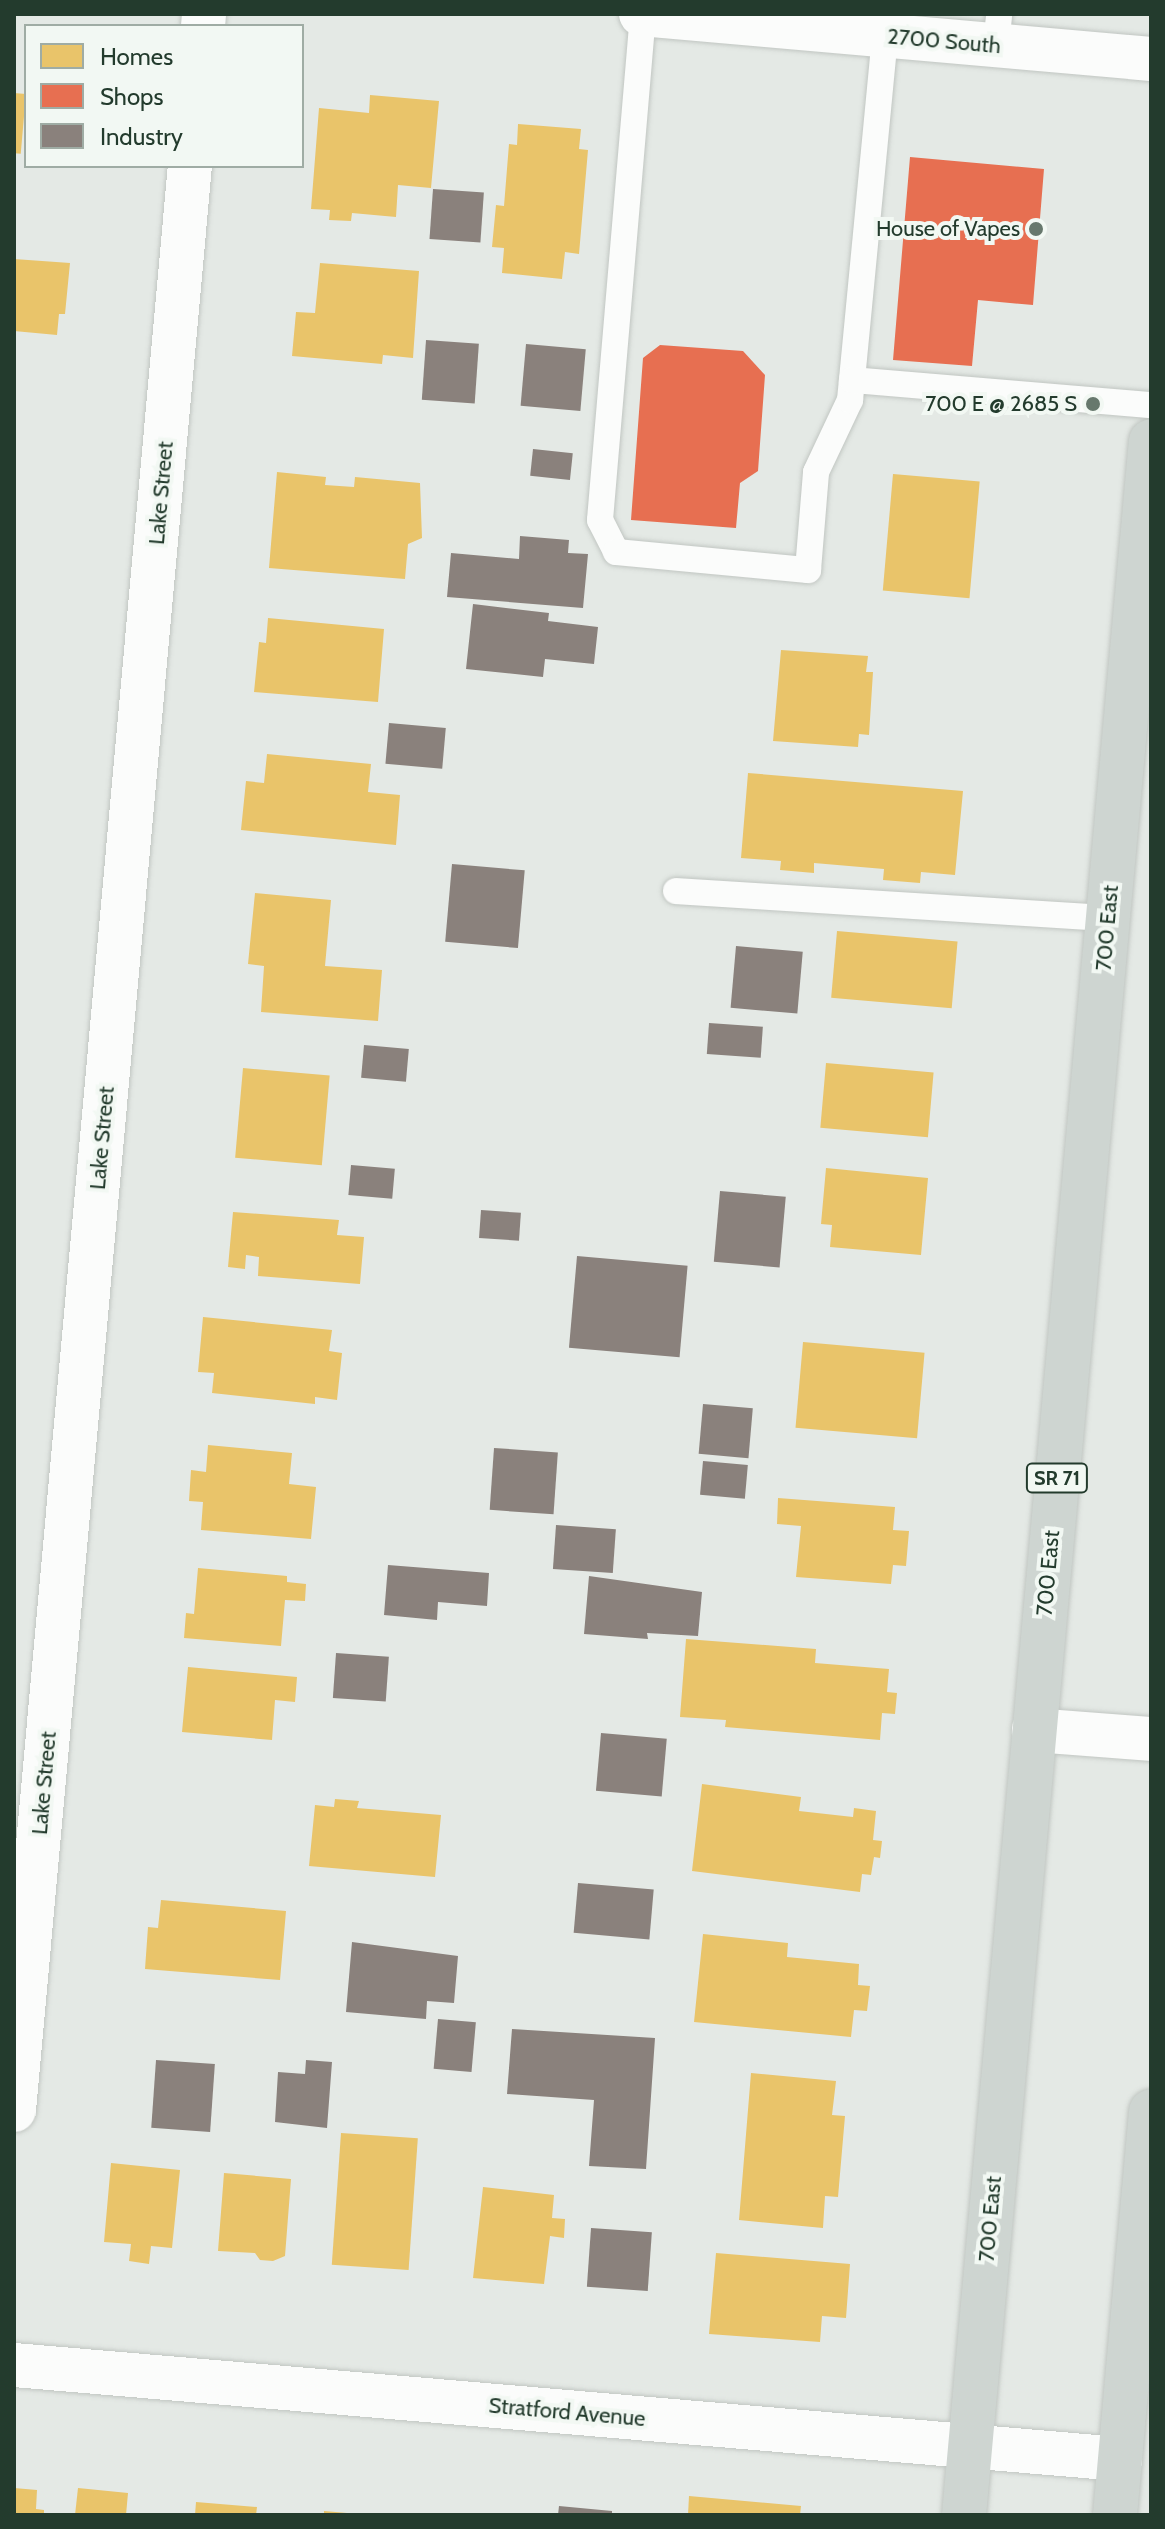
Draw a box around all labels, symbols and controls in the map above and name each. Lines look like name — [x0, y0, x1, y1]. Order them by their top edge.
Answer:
street label: 2700 South — [886, 23, 1002, 59]
legend — [24, 24, 304, 168]
text: Homes — [100, 42, 173, 71]
text: Shops — [100, 82, 163, 111]
text: Industry — [100, 122, 183, 151]
place label: House of Vapes — [876, 216, 1020, 242]
marker: House of Vapes — [1027, 220, 1045, 238]
place label: 700 E @ 2685 S — [925, 391, 1077, 417]
marker: 700 E @ 2685 S — [1084, 395, 1102, 413]
street label: Lake Street — [143, 440, 179, 546]
street label: 700 East — [1090, 884, 1124, 972]
street label: Lake Street — [84, 1085, 120, 1191]
road number: SR 71 — [1025, 1462, 1089, 1494]
street label: 700 East — [1031, 1529, 1065, 1617]
street label: Lake Street — [26, 1730, 62, 1836]
street label: 700 East — [973, 2175, 1007, 2263]
street label: Stratford Avenue — [488, 2392, 646, 2432]

